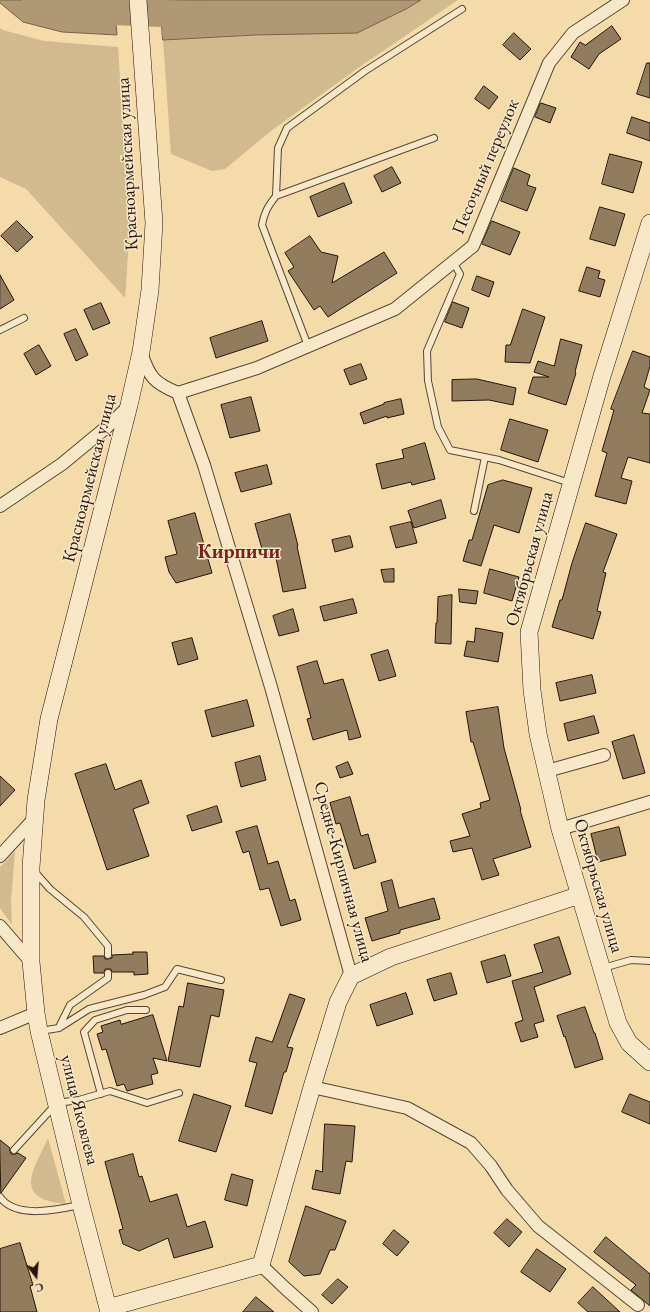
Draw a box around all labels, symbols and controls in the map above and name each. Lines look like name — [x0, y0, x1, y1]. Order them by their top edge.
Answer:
street label: Красноармейская улица — [113, 77, 143, 251]
street label: Песочный переулок — [448, 96, 524, 238]
street label: Красноармейская улица — [59, 391, 121, 565]
street label: Октябрьская улица — [502, 489, 558, 629]
district label: Кирпичи — [198, 541, 280, 565]
street label: Средне-Кирпичная улица — [308, 779, 378, 965]
street label: Октябрьская улица — [569, 816, 627, 956]
street label: улица Яковлева — [55, 1053, 103, 1167]
north arrow — [16, 1256, 56, 1296]
text: С — [34, 1280, 45, 1295]

